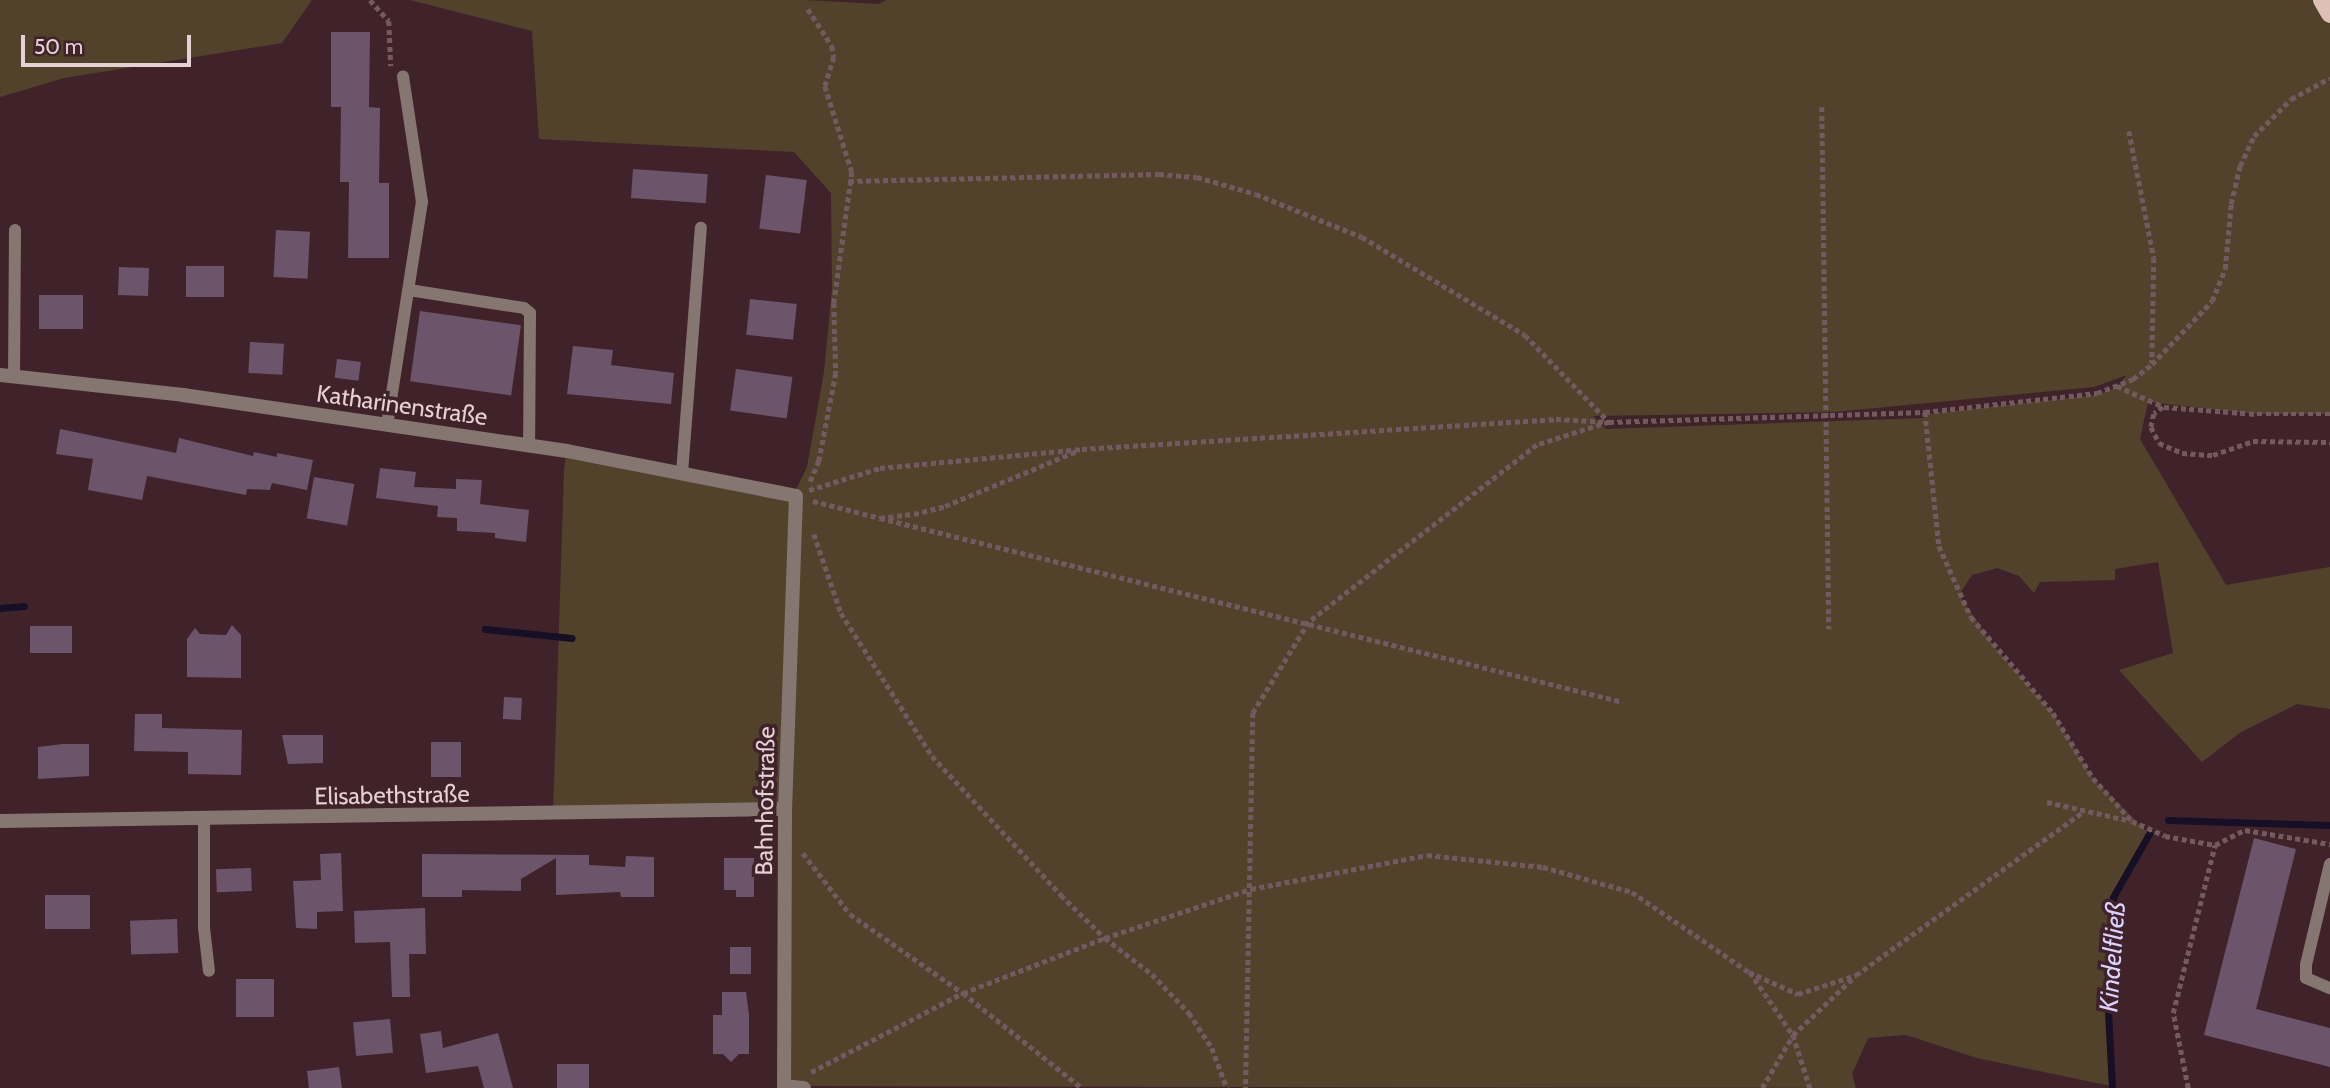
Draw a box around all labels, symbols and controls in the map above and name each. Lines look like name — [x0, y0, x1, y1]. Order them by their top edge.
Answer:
scale bar — [24, 21, 194, 65]
text: 50 m — [34, 34, 83, 59]
street label: Katharinenstraße — [315, 379, 489, 431]
street label: Bahnhofstraße — [749, 726, 781, 876]
street label: Elisabethstraße — [314, 779, 470, 811]
water label: Kindelfließ — [2094, 901, 2132, 1013]

